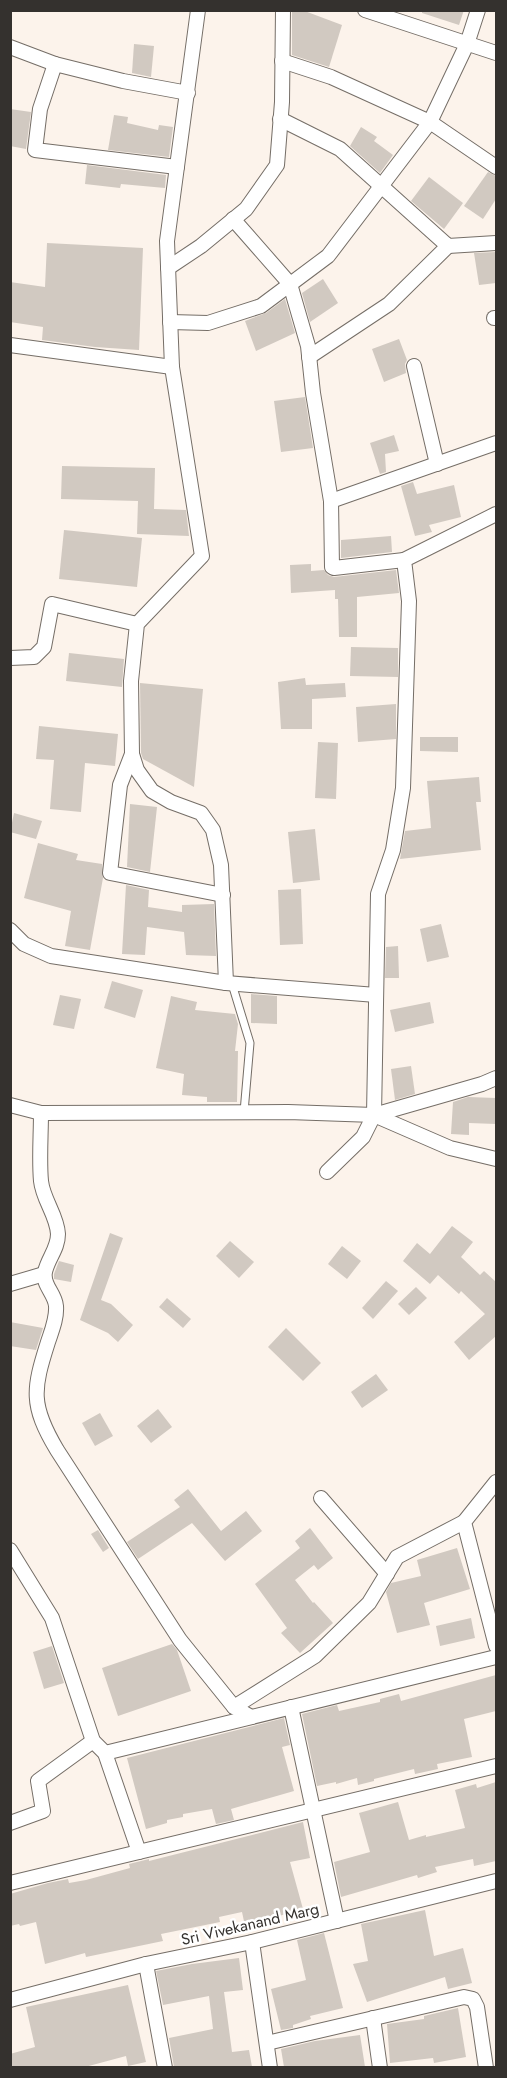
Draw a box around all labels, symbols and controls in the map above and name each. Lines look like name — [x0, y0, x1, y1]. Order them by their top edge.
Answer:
street label: Sri Vivekanand Marg — [179, 1897, 321, 1951]

